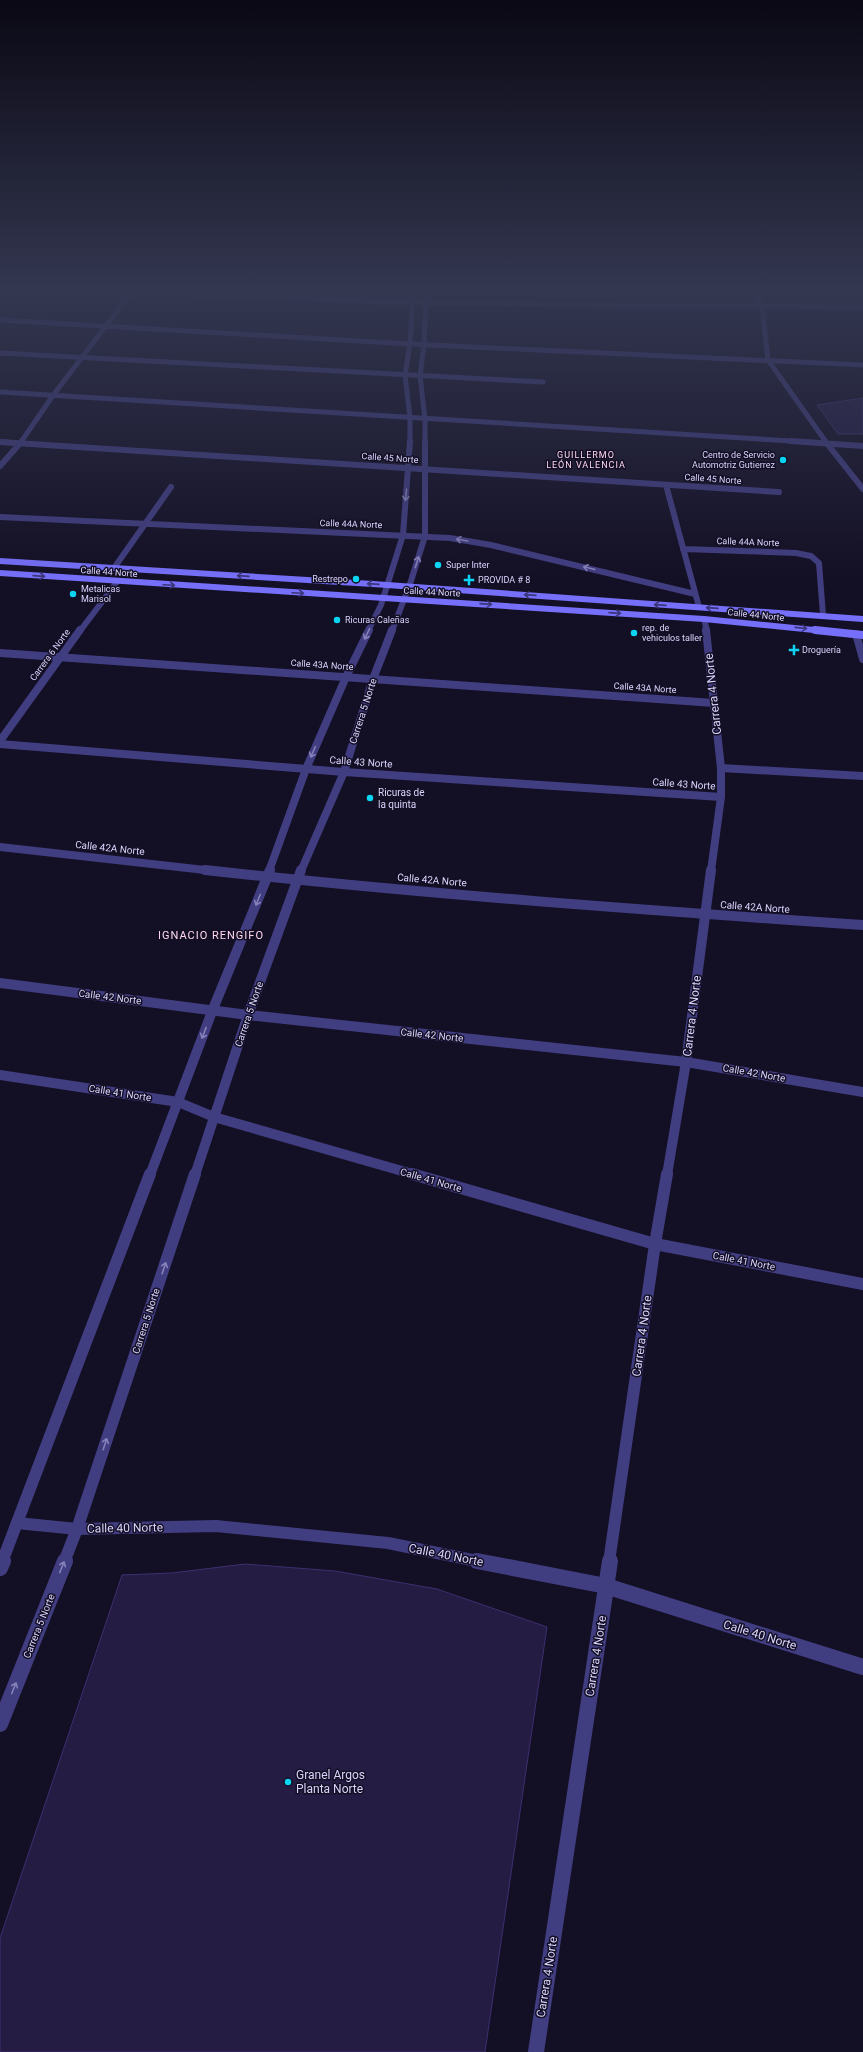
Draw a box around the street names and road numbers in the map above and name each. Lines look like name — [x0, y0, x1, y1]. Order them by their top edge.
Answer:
street label: Calle 45 Norte — [361, 451, 419, 465]
street label: Calle 45 Norte — [684, 472, 742, 486]
street label: Calle 44A Norte — [319, 518, 383, 530]
street label: Calle 44A Norte — [716, 536, 780, 548]
street label: Calle 44 Norte — [80, 565, 138, 579]
street label: Calle 44 Norte — [403, 586, 461, 598]
street label: Calle 44 Norte — [727, 607, 785, 623]
street label: Carrera 6 Norte — [28, 627, 72, 683]
street label: Carrera 4 Norte — [702, 653, 724, 735]
street label: Calle 43A Norte — [290, 658, 354, 672]
street label: Carrera 5 Norte — [347, 677, 379, 745]
street label: Calle 43A Norte — [613, 681, 677, 695]
street label: Calle 43 Norte — [329, 754, 393, 770]
street label: Calle 43 Norte — [652, 776, 716, 792]
street label: Calle 42A Norte — [75, 839, 145, 857]
street label: Calle 42A Norte — [397, 871, 467, 889]
street label: Calle 42A Norte — [720, 899, 790, 915]
street label: Carrera 4 Norte — [680, 975, 704, 1057]
street label: Carrera 5 Norte — [233, 980, 265, 1048]
street label: Calle 42 Norte — [78, 988, 142, 1006]
street label: Calle 42 Norte — [400, 1026, 464, 1044]
street label: Calle 42 Norte — [722, 1062, 786, 1084]
street label: Calle 41 Norte — [88, 1083, 152, 1103]
street label: Calle 41 Norte — [399, 1166, 463, 1194]
street label: Calle 41 Norte — [712, 1250, 776, 1272]
street label: Carrera 5 Norte — [130, 1287, 162, 1355]
street label: Carrera 4 Norte — [629, 1295, 655, 1377]
street label: Calle 40 Norte — [87, 1520, 163, 1536]
street label: Calle 40 Norte — [407, 1541, 485, 1569]
street label: Carrera 5 Norte — [21, 1592, 57, 1660]
street label: Carrera 4 Norte — [583, 1614, 609, 1698]
street label: Calle 40 Norte — [722, 1617, 798, 1653]
street label: Carrera 4 Norte — [534, 1935, 560, 2019]

